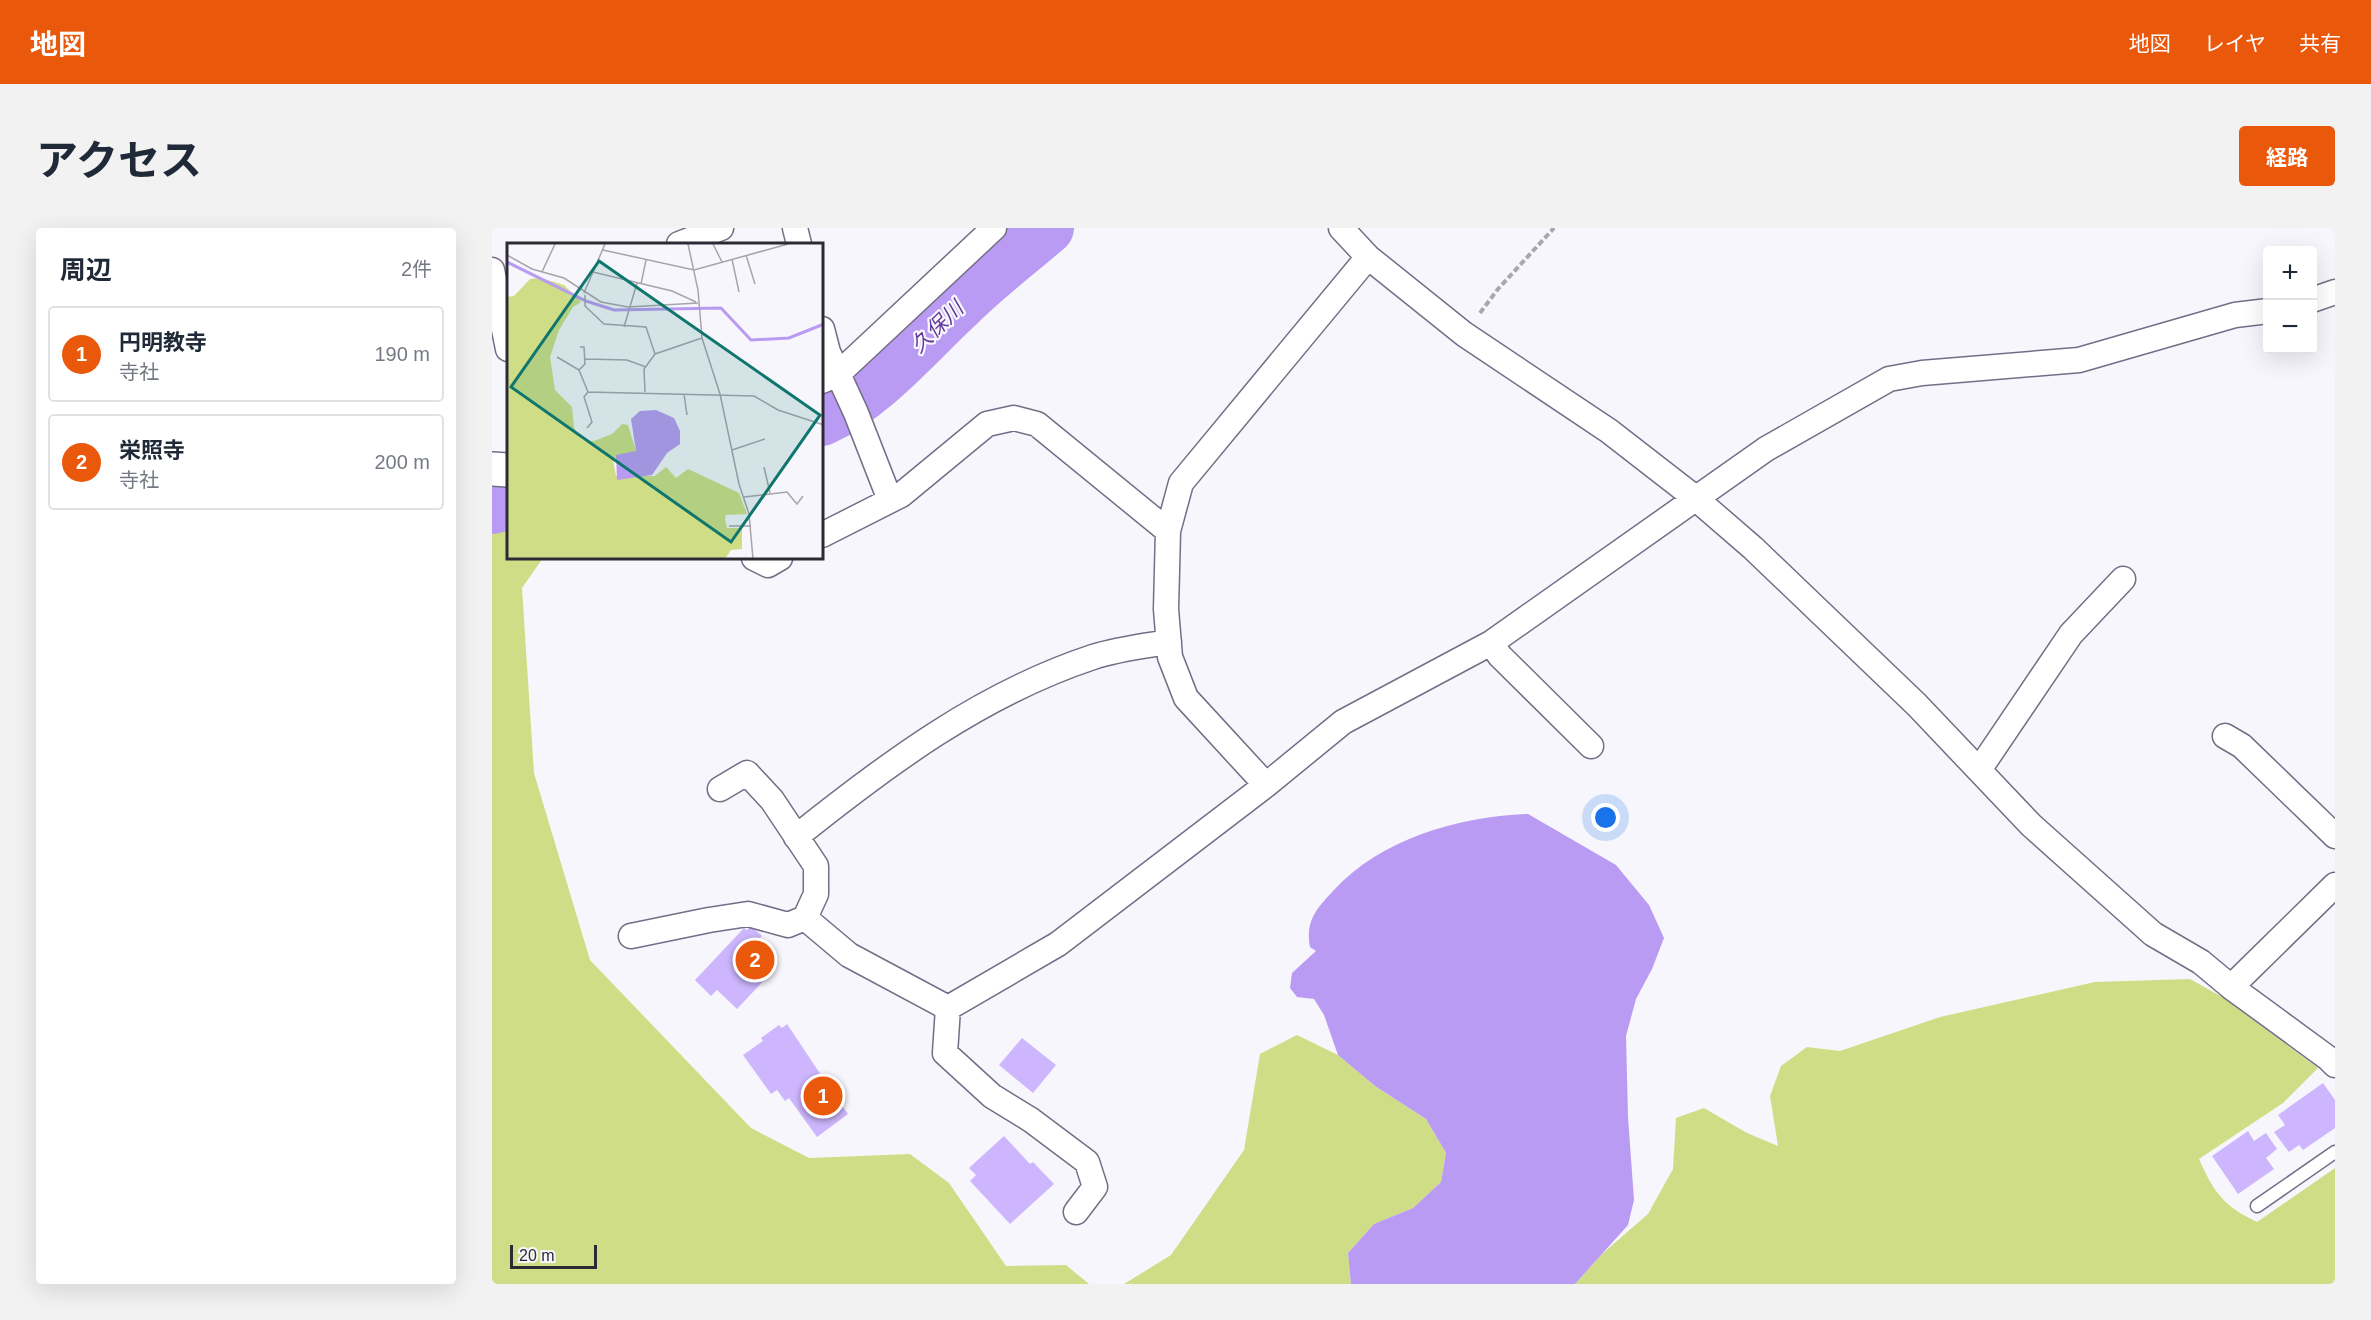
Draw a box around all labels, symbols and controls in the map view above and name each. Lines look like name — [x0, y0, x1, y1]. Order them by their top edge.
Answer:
text: 地図 — [30, 29, 86, 60]
text: 地図 — [2129, 32, 2171, 55]
text: レイヤ — [2204, 32, 2266, 55]
text: 共有 — [2299, 32, 2341, 55]
button: 経路 — [2239, 126, 2335, 186]
text: アクセス — [36, 137, 202, 184]
inset map — [507, 243, 824, 560]
map controls — [2263, 246, 2317, 354]
button: + — [2263, 246, 2317, 300]
text: 周辺 — [60, 255, 112, 285]
text: 2件 — [401, 258, 432, 280]
water label: 久保川 — [906, 295, 969, 357]
button: − — [2263, 300, 2317, 354]
text: 円明教寺 — [119, 330, 207, 355]
text: 1 — [76, 343, 87, 365]
text: 190 m — [374, 343, 430, 365]
text: 寺社 — [119, 361, 159, 383]
text: 栄照寺 — [119, 438, 185, 463]
text: 2 — [76, 451, 87, 473]
text: 200 m — [374, 451, 430, 473]
text: 寺社 — [119, 469, 159, 491]
your location — [1591, 803, 1620, 832]
pin: 2 — [736, 938, 774, 982]
pin: 1 — [804, 1074, 842, 1118]
scale bar — [510, 1242, 597, 1270]
text: 20 m — [519, 1247, 555, 1264]

